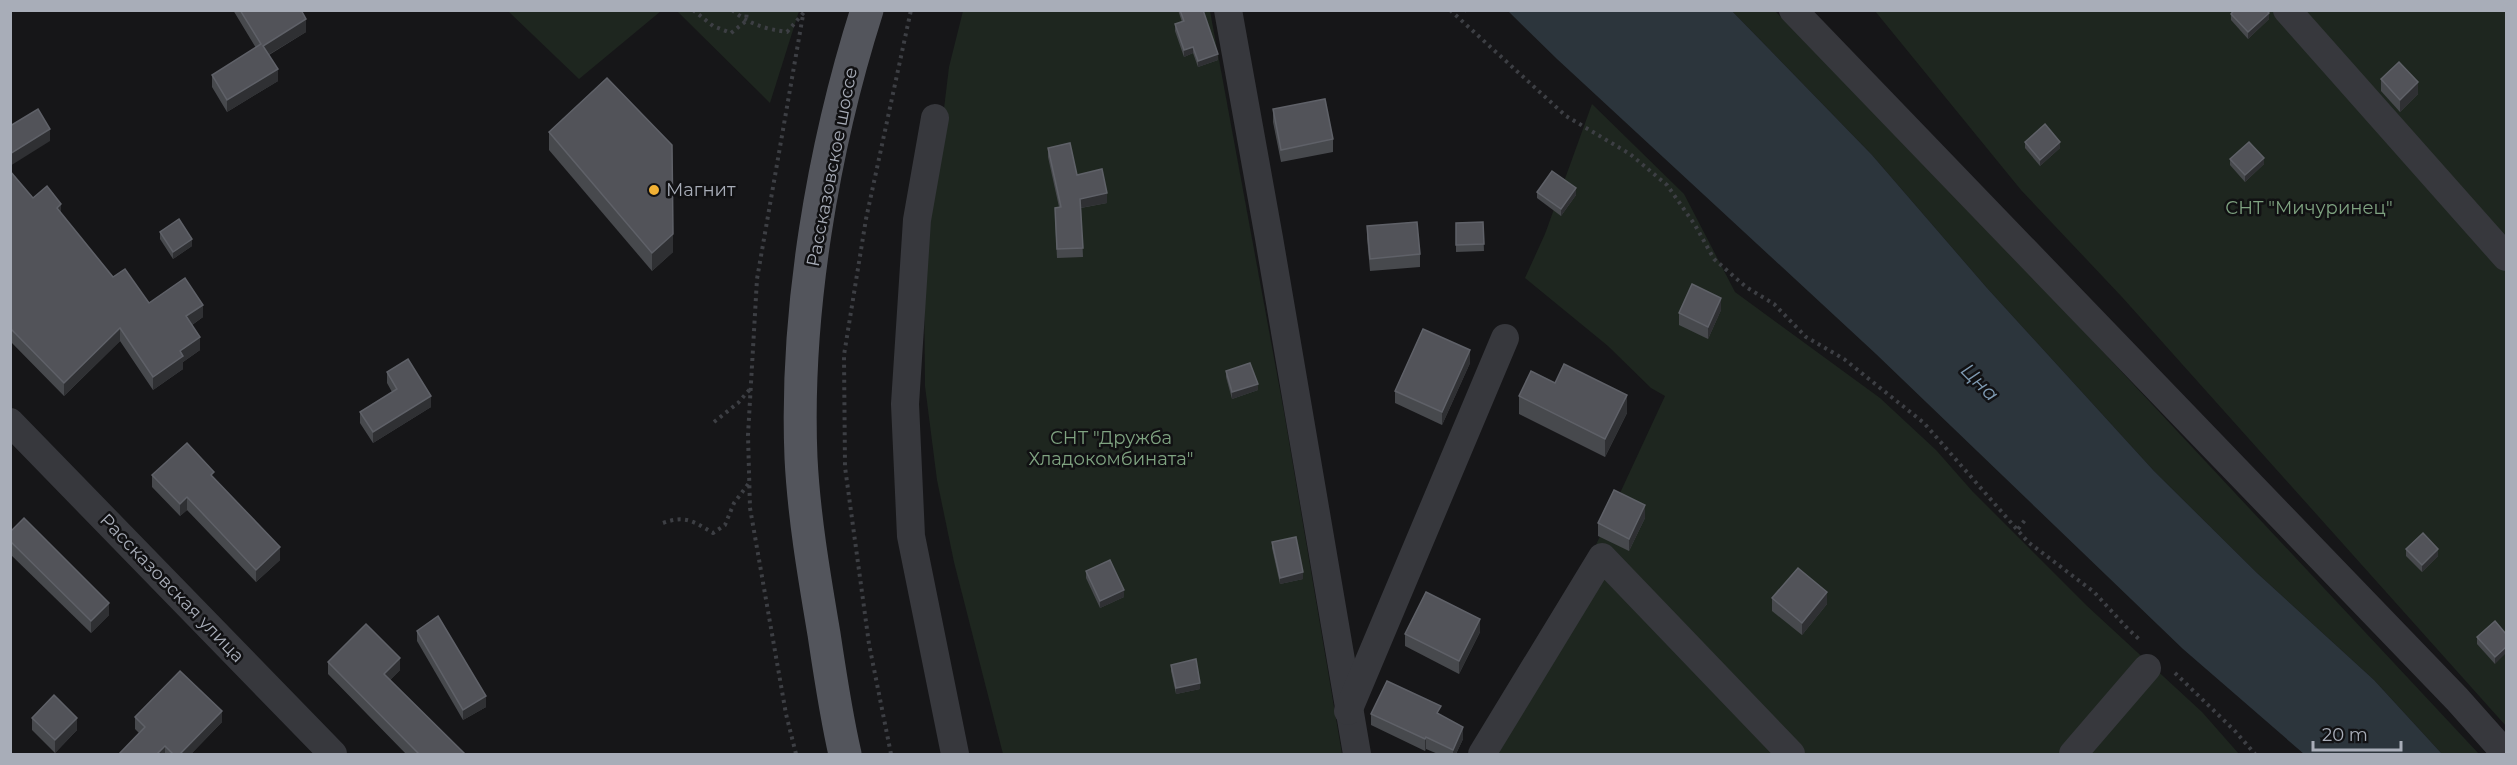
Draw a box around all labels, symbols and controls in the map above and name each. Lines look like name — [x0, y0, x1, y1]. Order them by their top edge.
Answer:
street label: Рассказовское шоссе — [802, 65, 862, 269]
place label: Магнит — [666, 179, 736, 201]
marker: Магнит — [647, 183, 661, 197]
park label: СНТ "Мичуринец" — [2225, 197, 2393, 219]
water label: Цна — [1956, 358, 2004, 406]
park label: СНТ "Дружба Хладокомбината" — [1029, 427, 1193, 470]
street label: Рассказовская улица — [95, 509, 249, 667]
scale bar — [2313, 714, 2402, 752]
text: 20 m — [2322, 724, 2368, 746]

